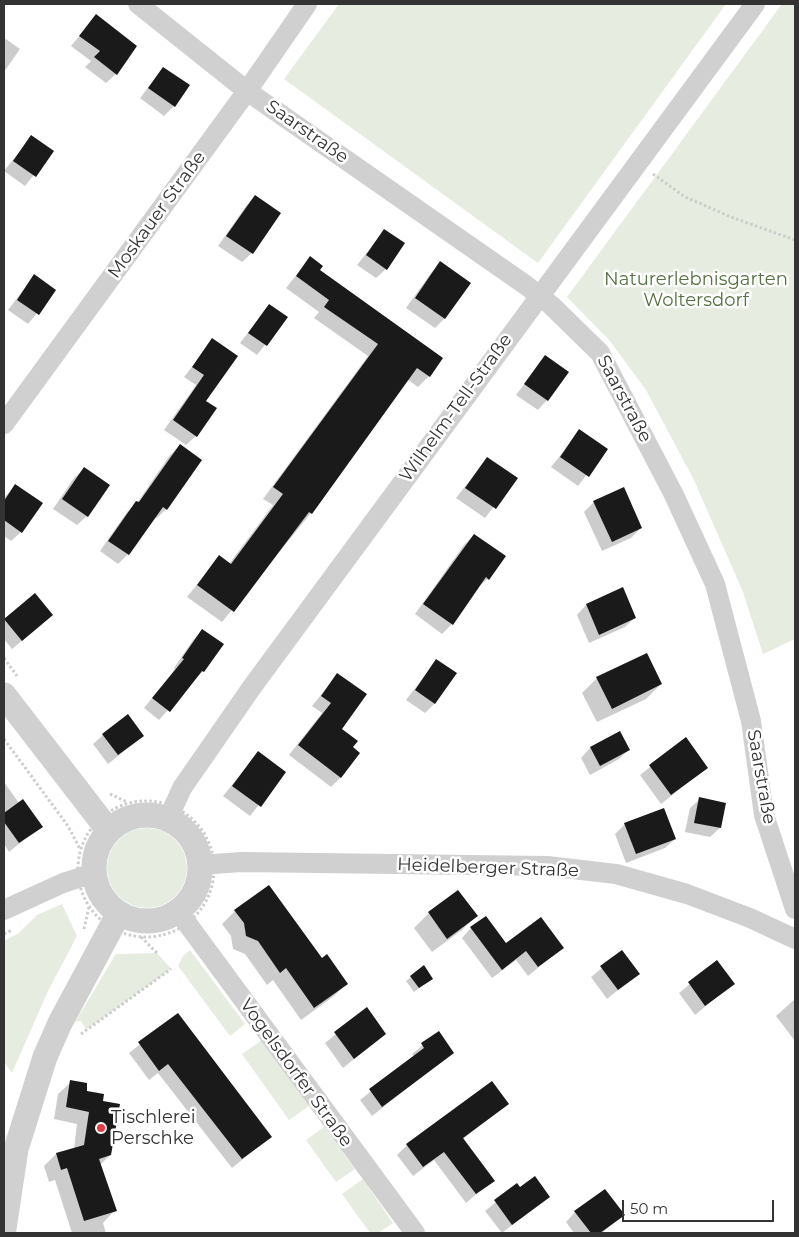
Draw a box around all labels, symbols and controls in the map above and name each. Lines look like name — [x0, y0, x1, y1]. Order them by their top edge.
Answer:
street label: Saarstraße — [262, 96, 352, 168]
street label: Moskauer Straße — [104, 147, 210, 283]
park label: Naturerlebnisgarten Woltersdorf — [604, 269, 788, 312]
street label: Wilhelm-Tell-Straße — [395, 330, 517, 486]
street label: Saarstraße — [592, 352, 656, 446]
street label: Saarstraße — [742, 728, 780, 826]
street label: Heidelberger Straße — [397, 854, 579, 882]
street label: Vogelsdorfer Straße — [235, 995, 357, 1151]
place label: Tischlerei Perschke — [111, 1107, 196, 1150]
marker: Tischlerei Perschke — [95, 1122, 107, 1134]
scale bar — [624, 1190, 776, 1222]
text: 50 m — [630, 1199, 668, 1218]

